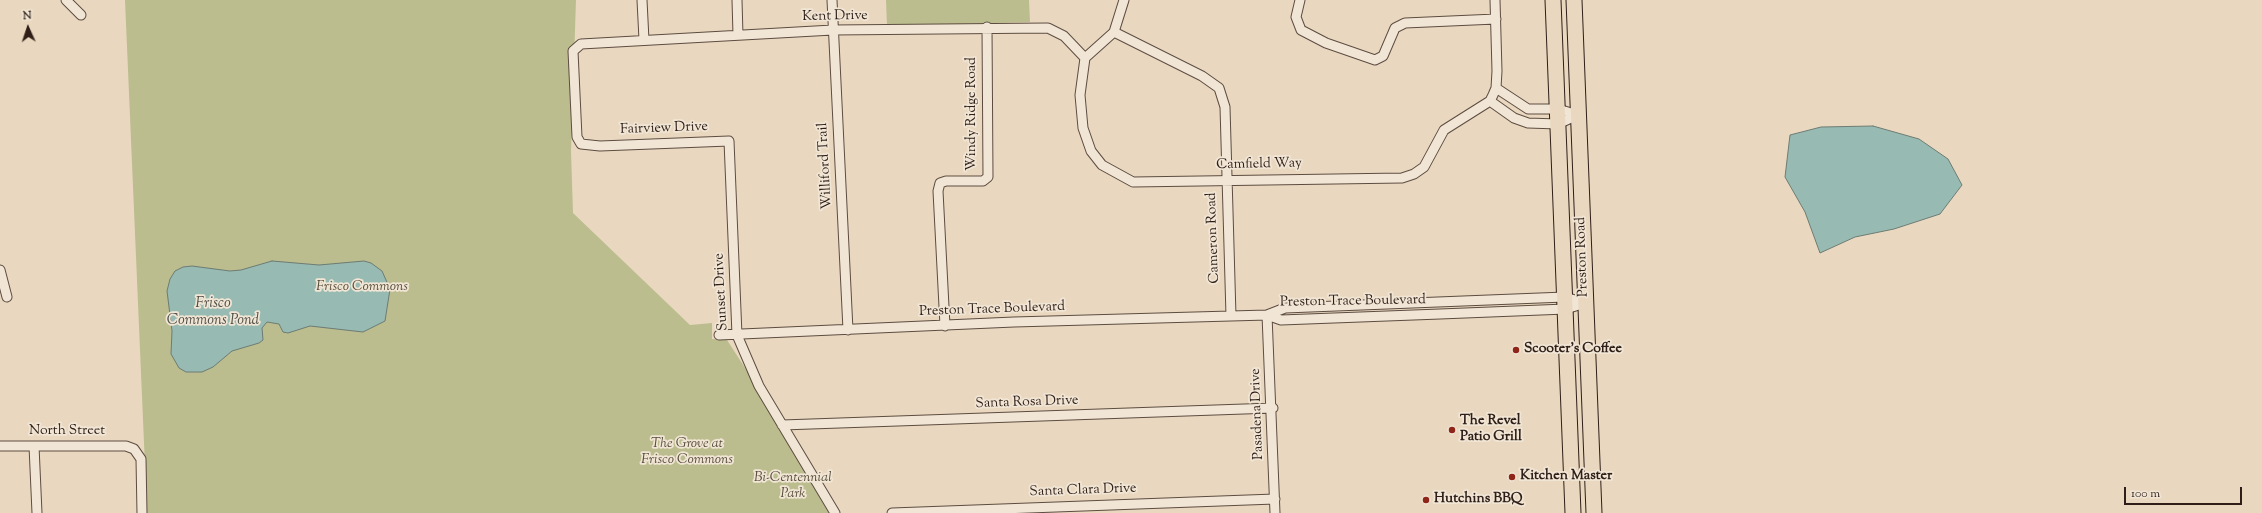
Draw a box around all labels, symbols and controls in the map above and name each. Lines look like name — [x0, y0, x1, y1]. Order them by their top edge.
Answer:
north arrow — [8, 8, 48, 48]
text: N — [23, 8, 32, 24]
street label: Kent Drive — [802, 8, 868, 26]
street label: Windy Ridge Road — [965, 57, 981, 171]
street label: Fairview Drive — [620, 119, 708, 139]
street label: Williford Trail — [815, 122, 837, 210]
street label: Camfield Way — [1216, 156, 1302, 174]
street label: Cameron Road — [1204, 192, 1224, 284]
street label: Preston Road — [1573, 217, 1593, 297]
street label: Sunset Drive — [712, 253, 732, 331]
park label: Frisco Commons — [316, 280, 408, 296]
street label: Preston Trace Boulevard — [1280, 292, 1426, 312]
water label: Frisco Commons Pond — [167, 295, 259, 330]
street label: Preston Trace Boulevard — [919, 299, 1065, 321]
place label: Scooter's Coffee — [1524, 342, 1622, 358]
marker: Scooter's Coffee — [1511, 345, 1521, 355]
street label: Pasadena Drive — [1248, 368, 1268, 460]
street label: Santa Rosa Drive — [975, 393, 1079, 413]
place label: The Revel Patio Grill — [1460, 414, 1522, 446]
street label: North Street — [29, 424, 105, 440]
marker: The Revel Patio Grill — [1447, 425, 1457, 435]
park label: The Grove at Frisco Commons — [641, 437, 733, 470]
place label: Kitchen Master — [1520, 469, 1612, 485]
park label: Bi-Centennial Park — [754, 471, 832, 504]
marker: Kitchen Master — [1507, 472, 1517, 482]
scale bar — [2126, 479, 2244, 505]
street label: Santa Clara Drive — [1029, 481, 1137, 501]
text: 100 m — [2131, 485, 2160, 503]
place label: Hutchins BBQ — [1434, 492, 1523, 508]
marker: Hutchins BBQ — [1421, 495, 1431, 505]

